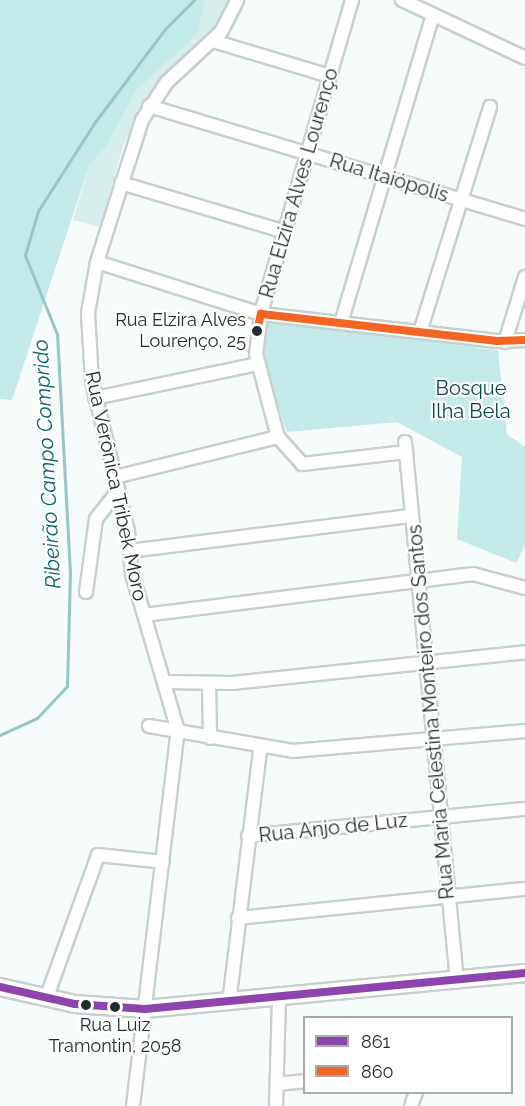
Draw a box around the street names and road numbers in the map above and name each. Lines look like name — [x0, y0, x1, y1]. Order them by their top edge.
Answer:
street label: Rua Elzira Alves Lourenço — [255, 65, 343, 301]
street label: Rua Itaiópolis — [327, 149, 451, 207]
street label: Rua Verônica Tribek Moro — [80, 368, 152, 604]
street label: Rua Maria Celestina Monteiro dos Santos — [403, 523, 459, 901]
street label: Rua Anjo de Luz — [257, 808, 409, 848]

